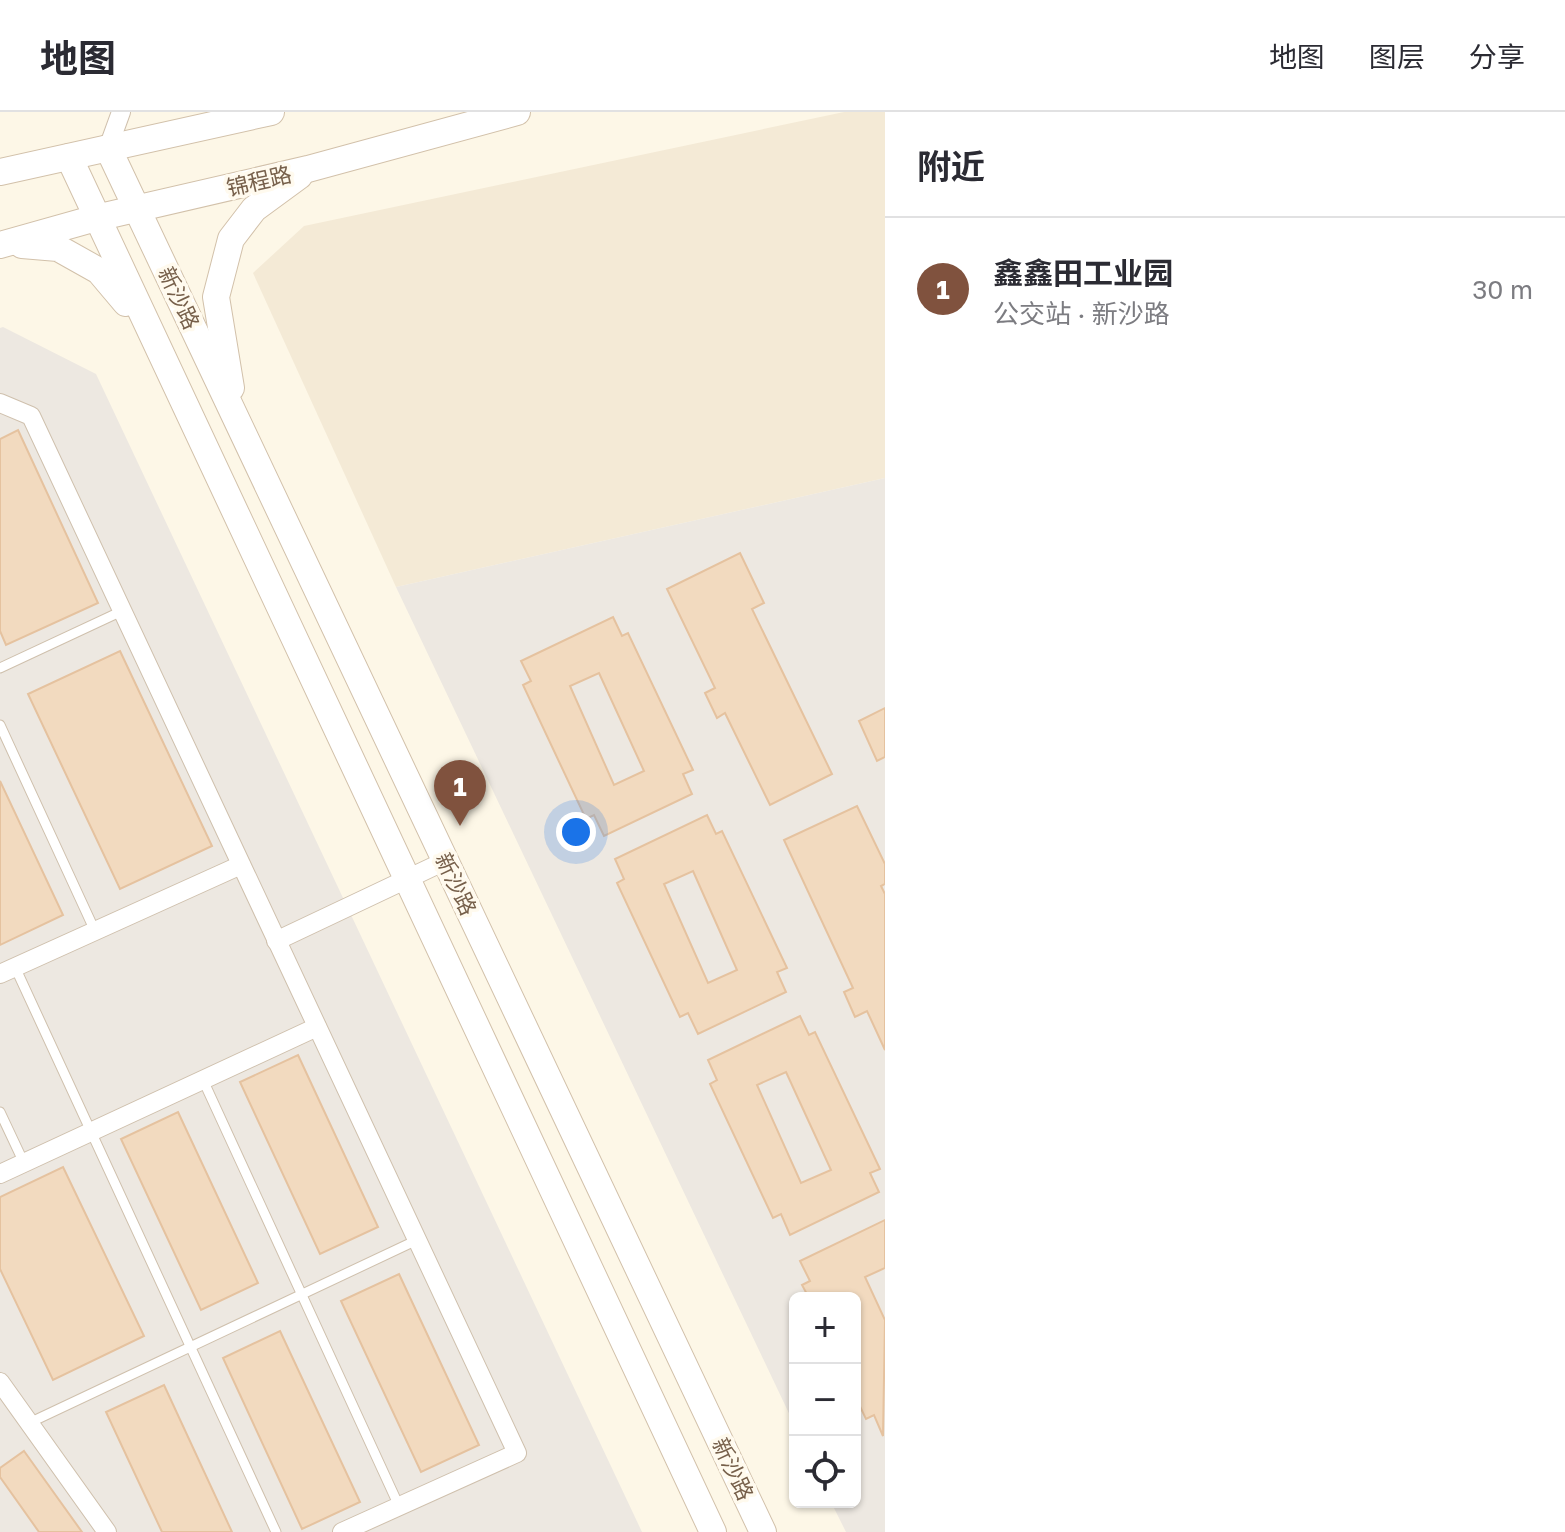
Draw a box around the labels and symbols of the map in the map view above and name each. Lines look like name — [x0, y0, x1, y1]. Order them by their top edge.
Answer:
street label: 锦程路 — [224, 160, 294, 201]
street label: 新沙路 — [153, 262, 206, 333]
pin: 1 — [434, 760, 486, 826]
your location — [556, 812, 596, 852]
street label: 新沙路 — [430, 848, 483, 919]
street label: 新沙路 — [707, 1433, 760, 1504]

